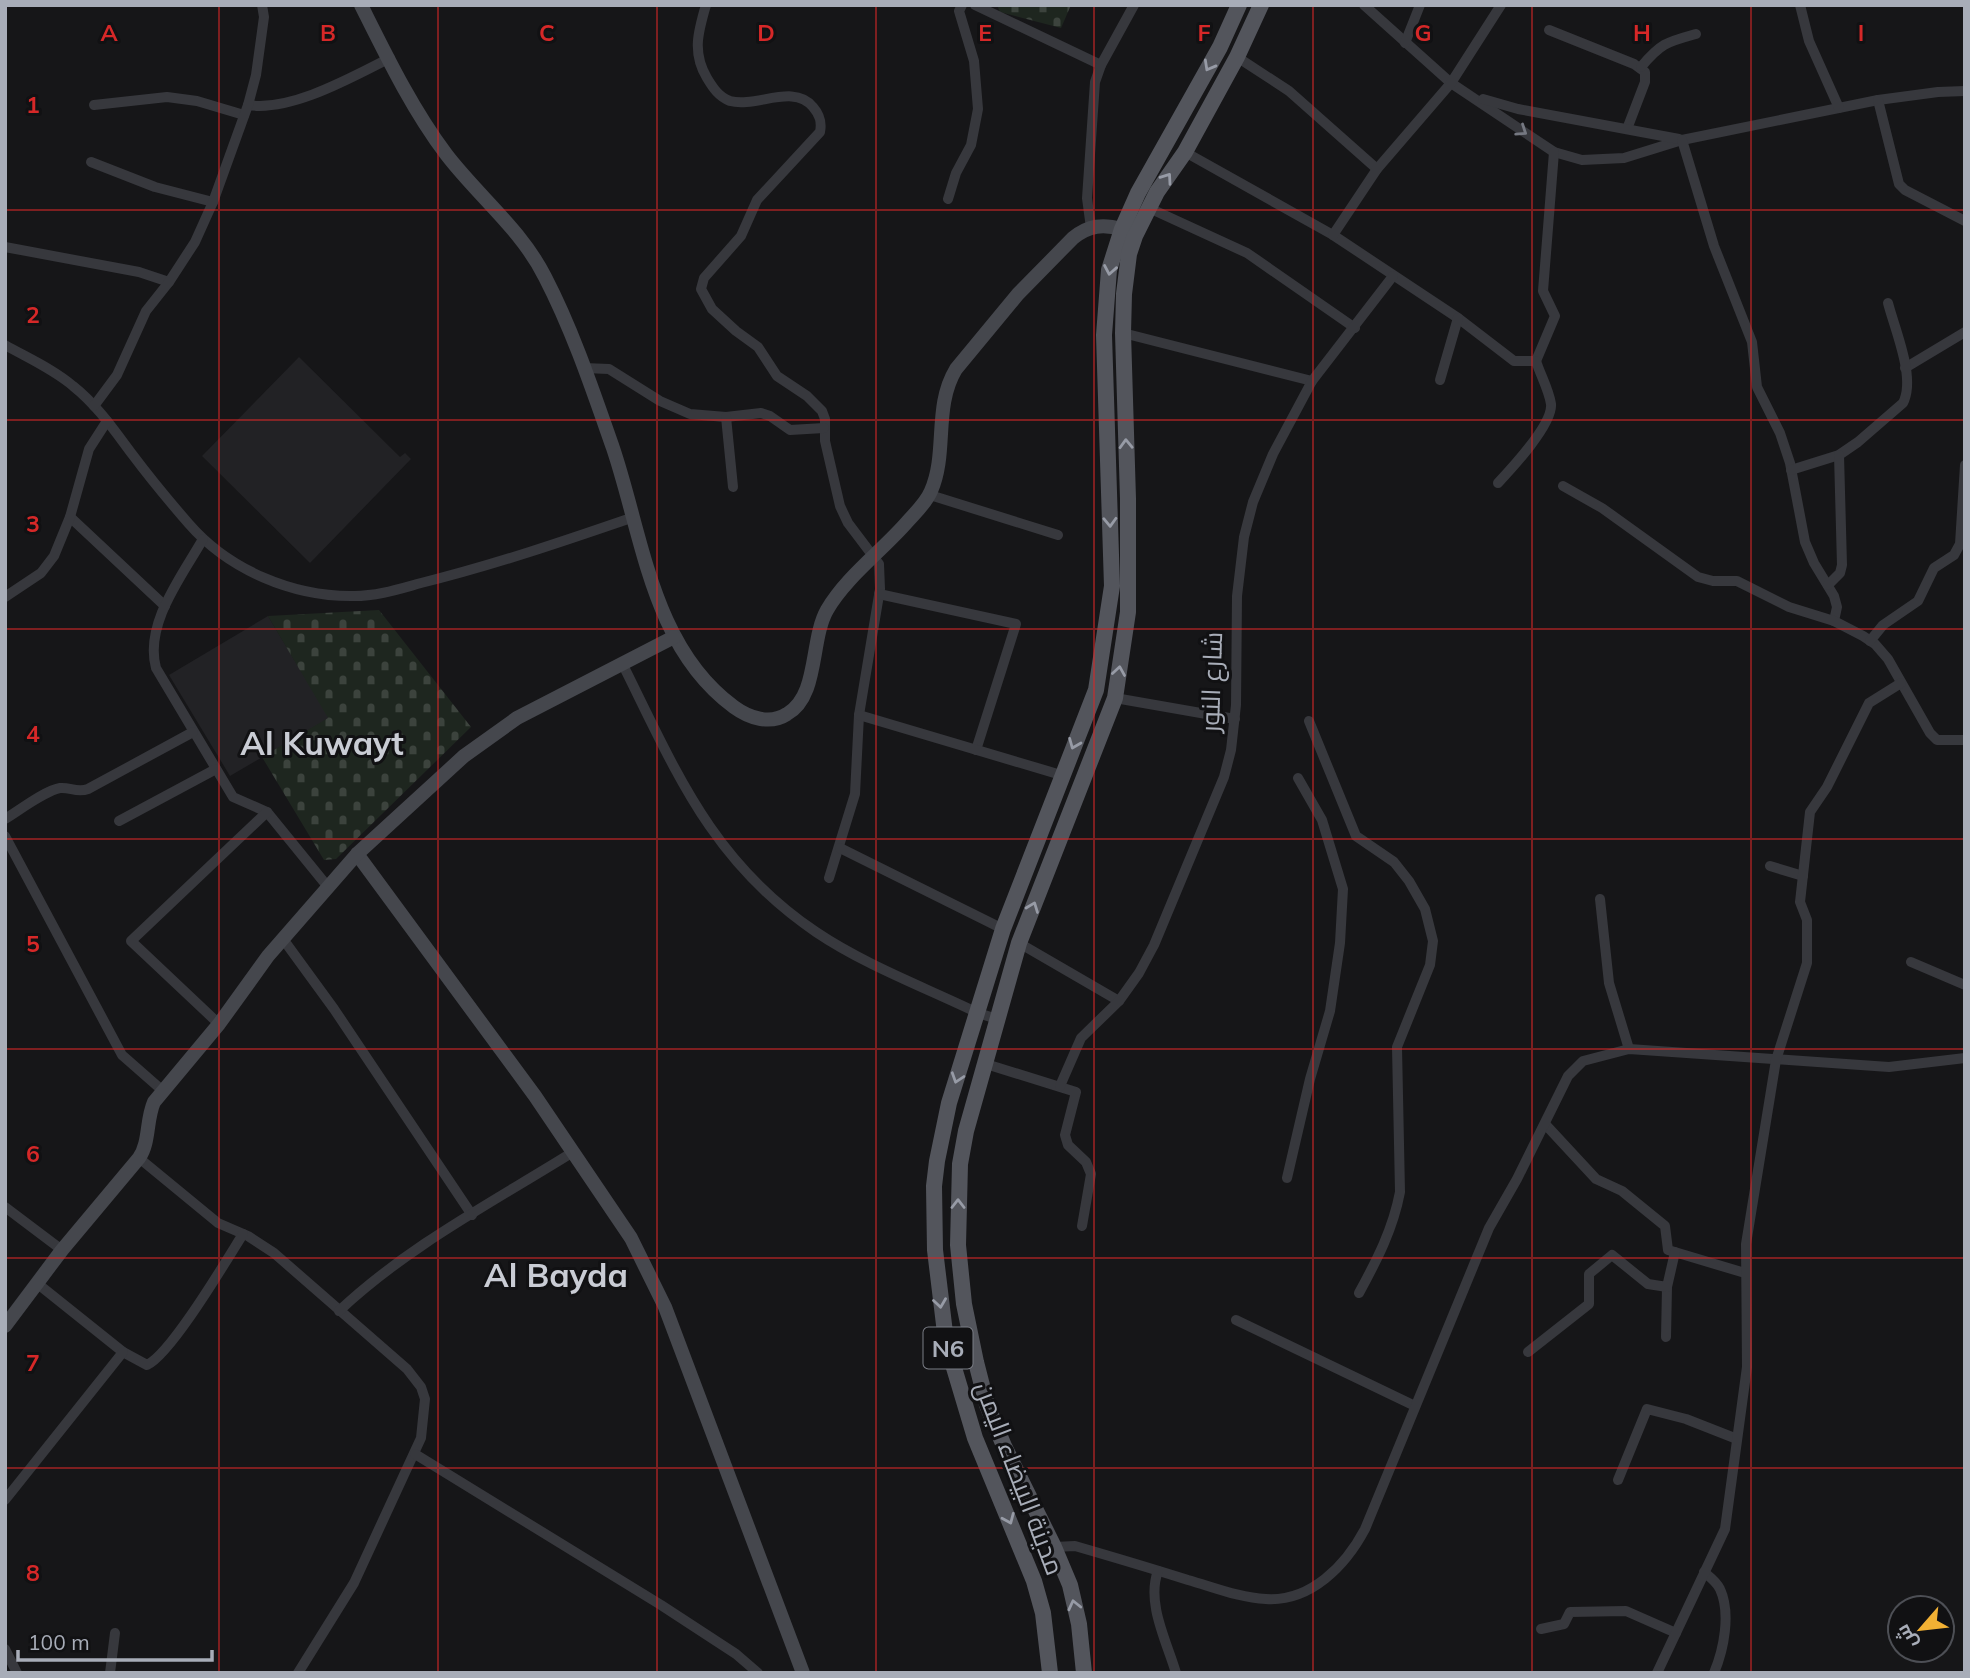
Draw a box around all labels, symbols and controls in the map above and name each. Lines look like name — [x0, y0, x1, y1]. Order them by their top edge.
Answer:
text: A — [100, 18, 118, 47]
text: B — [320, 18, 336, 47]
text: C — [539, 18, 555, 47]
text: D — [757, 18, 775, 47]
text: E — [978, 18, 992, 47]
text: F — [1197, 18, 1211, 47]
text: G — [1414, 18, 1432, 47]
text: H — [1633, 18, 1651, 47]
text: I — [1858, 18, 1864, 47]
one-way arrow — [1204, 59, 1217, 72]
text: 1 — [26, 90, 40, 119]
one-way arrow — [1514, 123, 1527, 135]
one-way arrow — [1159, 173, 1171, 186]
one-way arrow — [1103, 264, 1118, 276]
text: 2 — [26, 300, 40, 329]
one-way arrow — [1118, 439, 1134, 449]
text: 3 — [26, 509, 40, 538]
one-way arrow — [1102, 517, 1117, 528]
street label: شارع النور — [1193, 631, 1230, 735]
one-way arrow — [1111, 665, 1126, 677]
text: 4 — [26, 719, 40, 748]
district label: Al Kuwayt — [240, 722, 404, 763]
one-way arrow — [1068, 736, 1082, 749]
one-way arrow — [1024, 902, 1038, 914]
text: 5 — [26, 929, 40, 958]
one-way arrow — [951, 1072, 965, 1084]
text: 6 — [26, 1139, 40, 1168]
one-way arrow — [950, 1198, 966, 1208]
district label: Al Bayda — [484, 1254, 628, 1295]
one-way arrow — [933, 1297, 948, 1309]
road number: N6 — [923, 1328, 972, 1368]
text: 7 — [26, 1348, 40, 1377]
street label: مدينة البيضاء اليمن — [968, 1377, 1072, 1579]
one-way arrow — [1000, 1512, 1014, 1524]
text: 8 — [26, 1558, 40, 1587]
north arrow — [1886, 1594, 1956, 1664]
one-way arrow — [1068, 1599, 1083, 1611]
scale bar — [18, 1618, 212, 1662]
text: ش — [1890, 1621, 1922, 1653]
text: 100 m — [28, 1629, 90, 1655]

